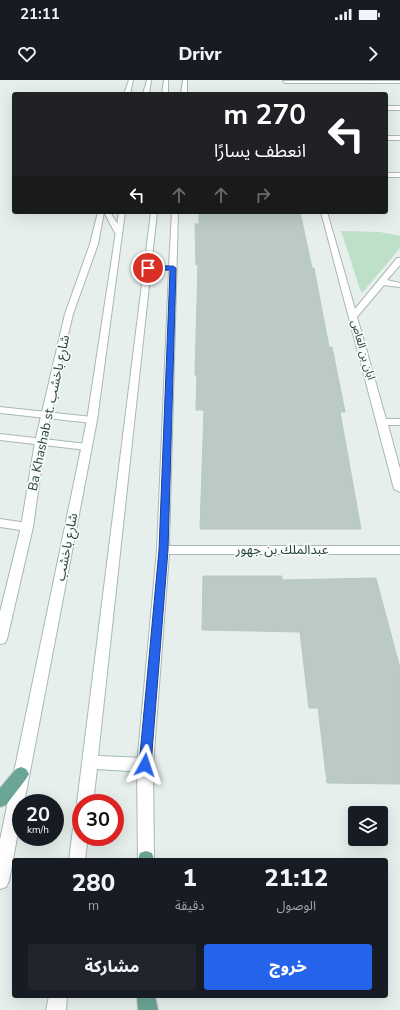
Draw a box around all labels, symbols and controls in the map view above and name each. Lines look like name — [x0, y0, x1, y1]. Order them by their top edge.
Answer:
text: 21:11 — [20, 4, 60, 24]
text: Drivr — [178, 42, 222, 66]
icon: heart — [16, 43, 38, 65]
icon: forward — [362, 43, 384, 65]
text: 270 m — [223, 96, 306, 134]
icon: left — [320, 108, 372, 160]
text: انعطف يسارًا — [214, 139, 306, 163]
icon: left — [126, 184, 148, 206]
icon: ahead — [168, 184, 190, 206]
icon: ahead — [210, 184, 232, 206]
icon: right — [252, 184, 274, 206]
pin — [131, 251, 165, 285]
icon: arrive — [137, 257, 159, 279]
street label: ابان بن العاص — [347, 318, 379, 382]
street label: Ba Khashab st. شارع باخشب — [24, 333, 75, 493]
street label: شارع باخشب — [52, 511, 83, 583]
street label: عبدالملك بن جهور — [235, 541, 329, 559]
position arrow — [124, 744, 166, 786]
speed limit sign: 30 — [72, 794, 124, 846]
text: 20 — [26, 801, 50, 828]
map controls — [348, 806, 388, 846]
button: layers — [348, 806, 388, 846]
text: km/h — [27, 823, 49, 837]
text: 1 — [182, 862, 197, 894]
text: 21:12 — [264, 862, 328, 894]
text: 280 — [72, 867, 115, 899]
text: m — [88, 897, 99, 915]
text: دقيقة — [175, 897, 205, 915]
text: الوصول — [276, 897, 316, 915]
button: مشاركة — [28, 944, 196, 990]
button: خروج — [204, 944, 372, 990]

